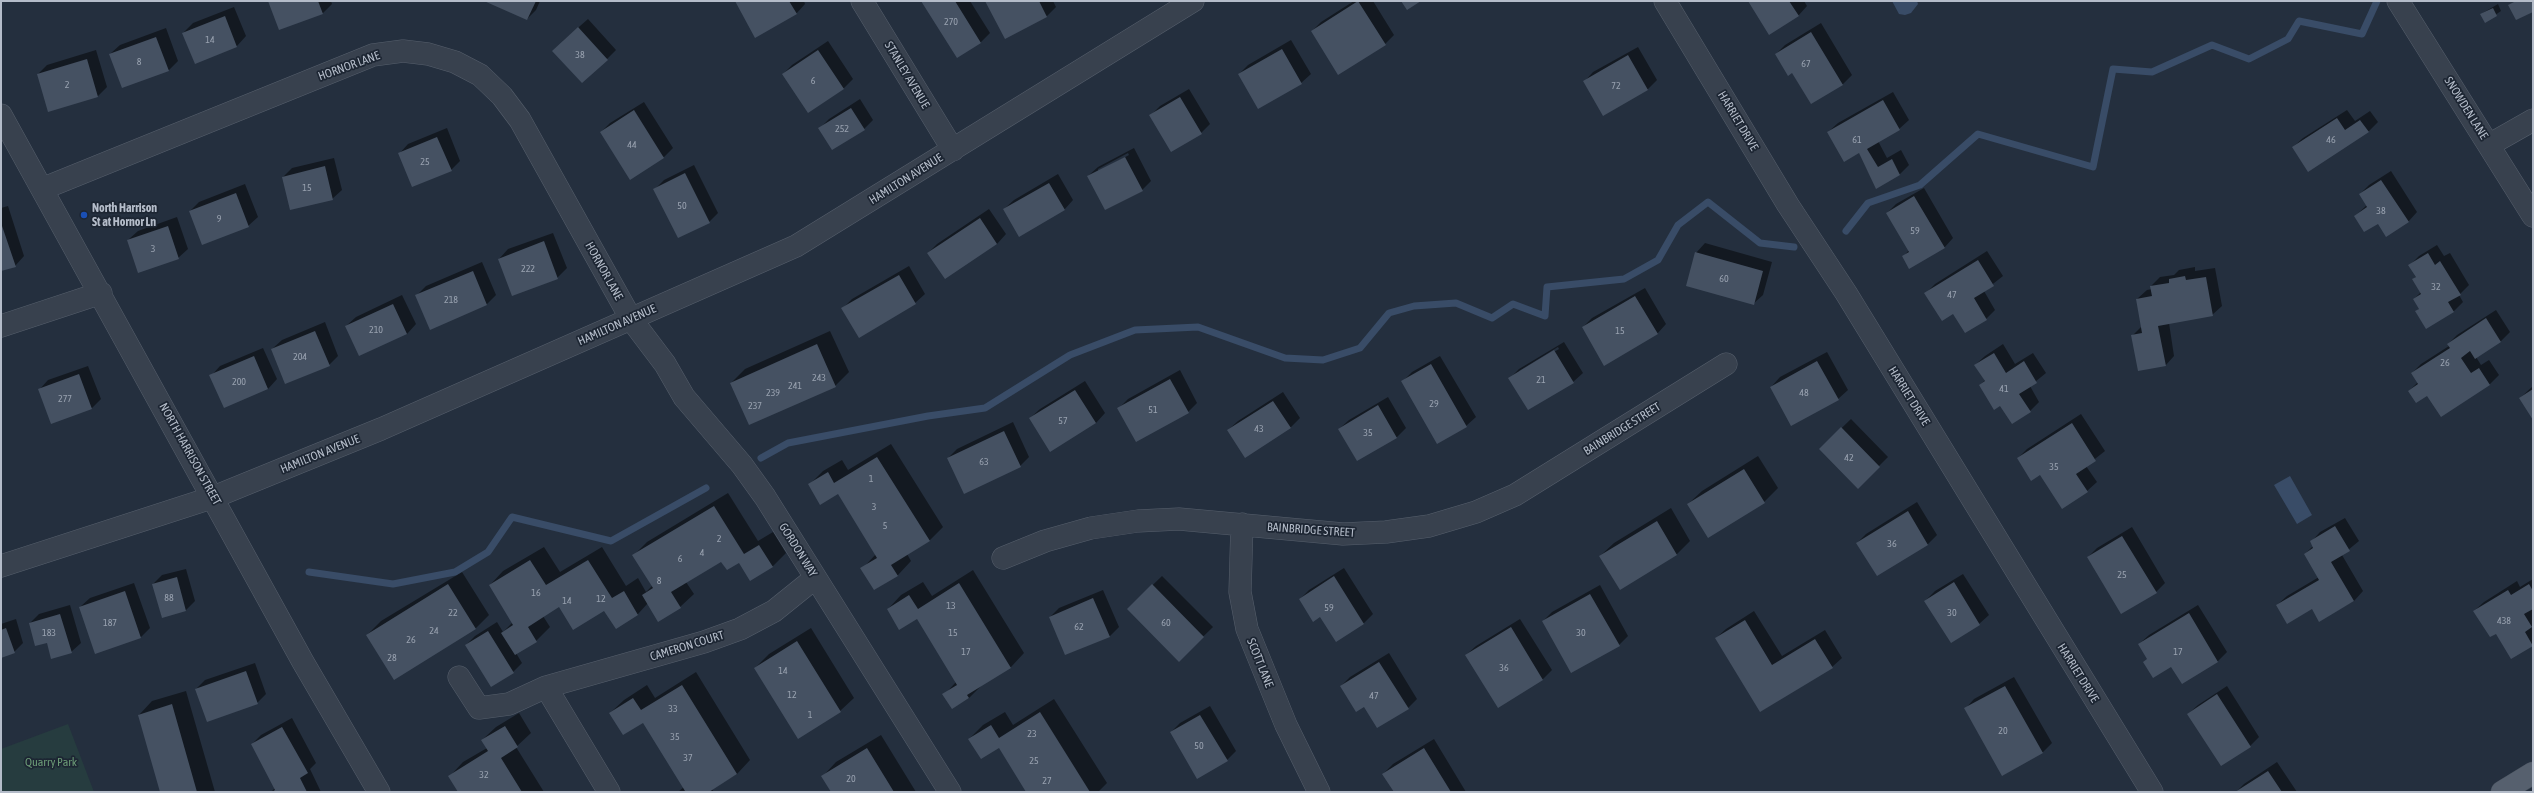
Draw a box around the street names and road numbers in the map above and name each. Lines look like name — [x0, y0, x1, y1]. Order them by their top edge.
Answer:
street label: STANLEY AVENUE — [881, 39, 933, 111]
street label: HORNOR LANE — [316, 48, 382, 84]
street label: SNOWDEN LANE — [2441, 74, 2491, 142]
street label: HARRIET DRIVE — [1715, 89, 1761, 153]
street label: HAMILTON AVENUE — [866, 151, 946, 207]
street label: HORNOR LANE — [582, 239, 626, 303]
street label: HAMILTON AVENUE — [576, 301, 658, 349]
street label: HARRIET DRIVE — [1885, 364, 1933, 428]
street label: NORTH HARRISON STREET — [156, 400, 224, 508]
street label: BAINBRIDGE STREET — [1581, 400, 1663, 458]
street label: HAMILTON AVENUE — [278, 432, 362, 476]
street label: GORDON WAY — [776, 520, 820, 580]
street label: BAINBRIDGE STREET — [1267, 520, 1355, 540]
street label: CAMERON COURT — [648, 628, 726, 664]
street label: SCOTT LANE — [1244, 636, 1276, 690]
street label: HARRIET DRIVE — [2054, 641, 2102, 705]

